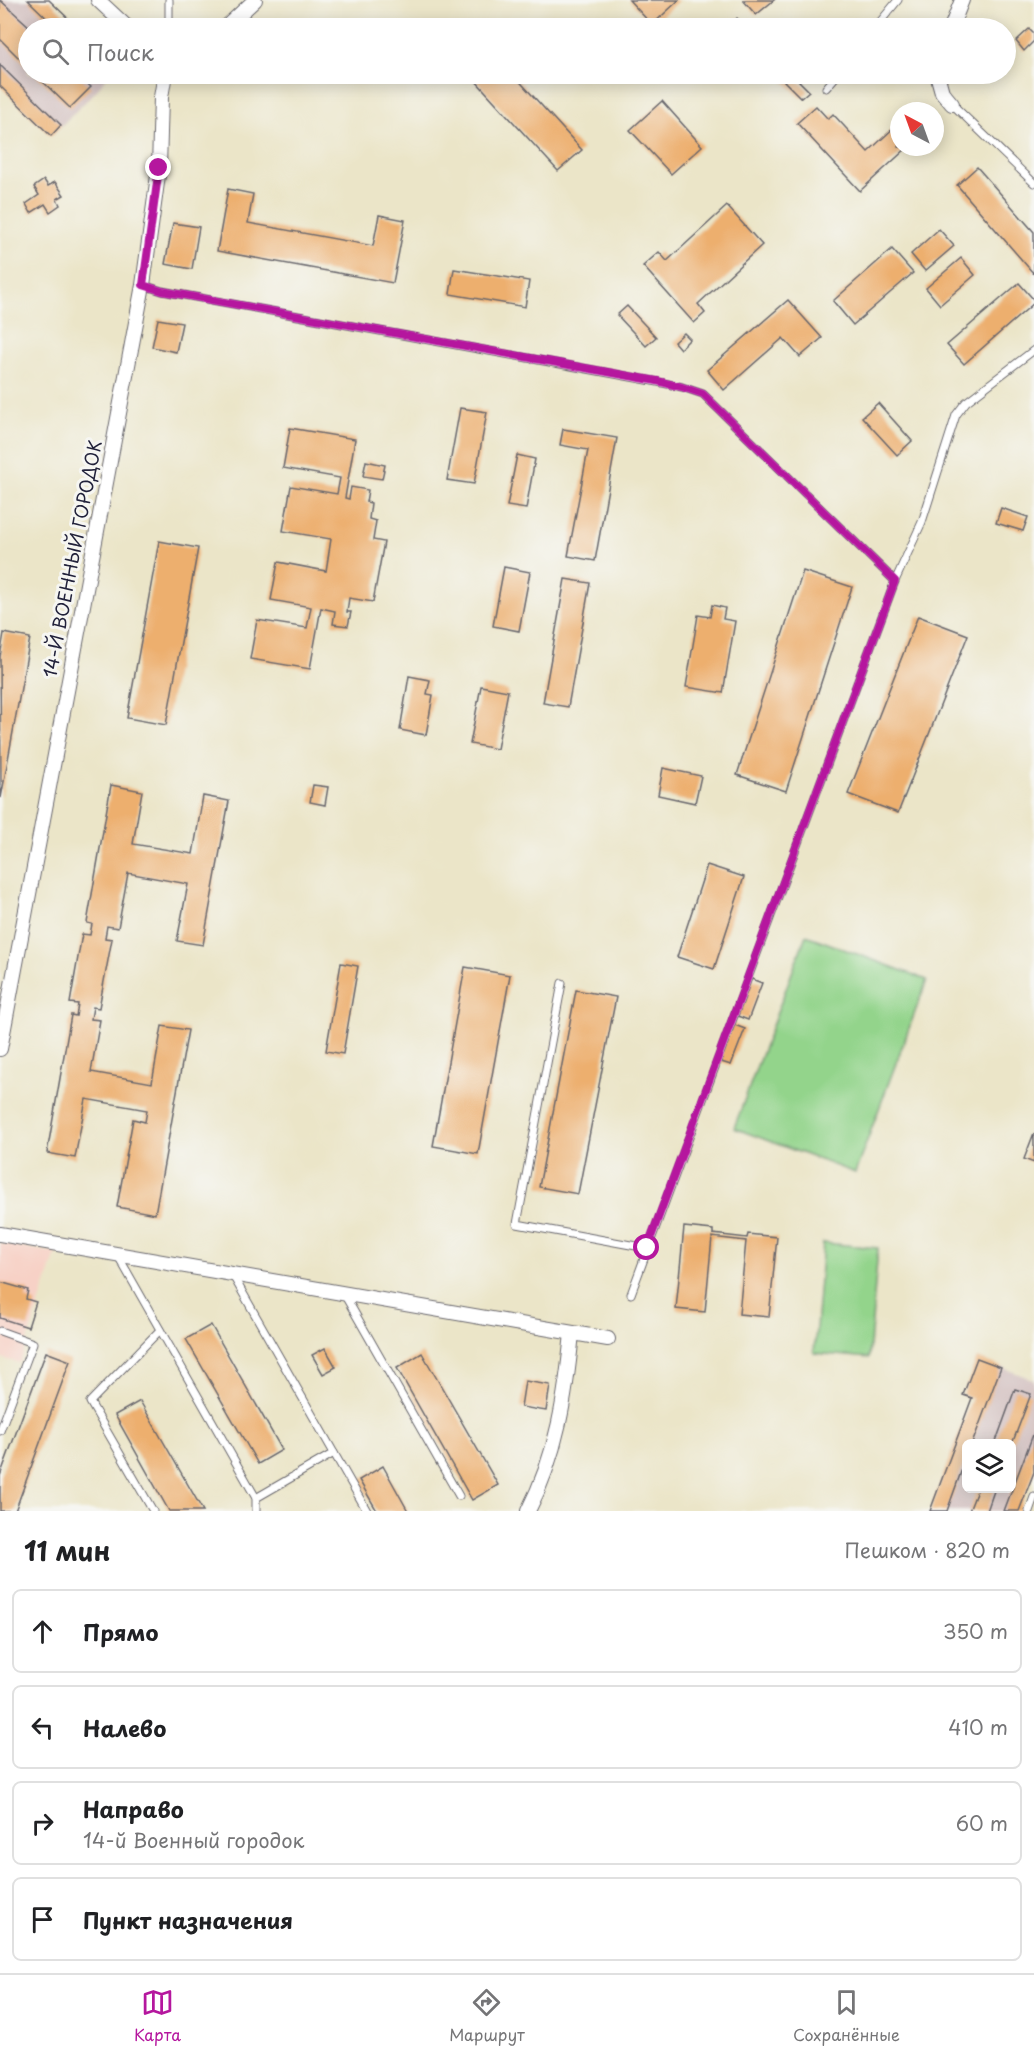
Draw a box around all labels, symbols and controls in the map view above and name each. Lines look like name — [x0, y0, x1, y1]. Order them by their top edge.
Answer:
search box — [18, 18, 1016, 84]
icon: search — [39, 35, 72, 68]
text: Поиск — [87, 35, 154, 68]
north arrow — [890, 102, 944, 156]
route end — [145, 154, 171, 180]
street label: 14-Й ВОЕННЫЙ ГОРОДОК — [35, 438, 108, 680]
route start — [633, 1234, 659, 1260]
map controls — [962, 1439, 1016, 1493]
button: layers — [962, 1439, 1016, 1493]
text: 11 мин — [24, 1531, 110, 1570]
text: Пешком · 820 m — [845, 1535, 1010, 1565]
icon: ahead — [26, 1615, 59, 1648]
text: Прямо — [83, 1615, 158, 1648]
text: 350 m — [943, 1616, 1008, 1646]
icon: left — [26, 1711, 59, 1744]
text: Налево — [83, 1711, 166, 1744]
text: 410 m — [948, 1712, 1008, 1742]
text: Направо — [83, 1792, 184, 1825]
icon: right — [26, 1807, 59, 1840]
text: 60 m — [956, 1808, 1008, 1838]
text: 14-й Военный городок — [83, 1825, 304, 1855]
icon: arrive — [26, 1903, 59, 1936]
text: Пункт назначения — [83, 1903, 293, 1936]
tab: Карта — [134, 1986, 181, 2046]
tab: Маршрут — [449, 1986, 525, 2046]
tab: Сохранённые — [793, 1986, 900, 2046]

